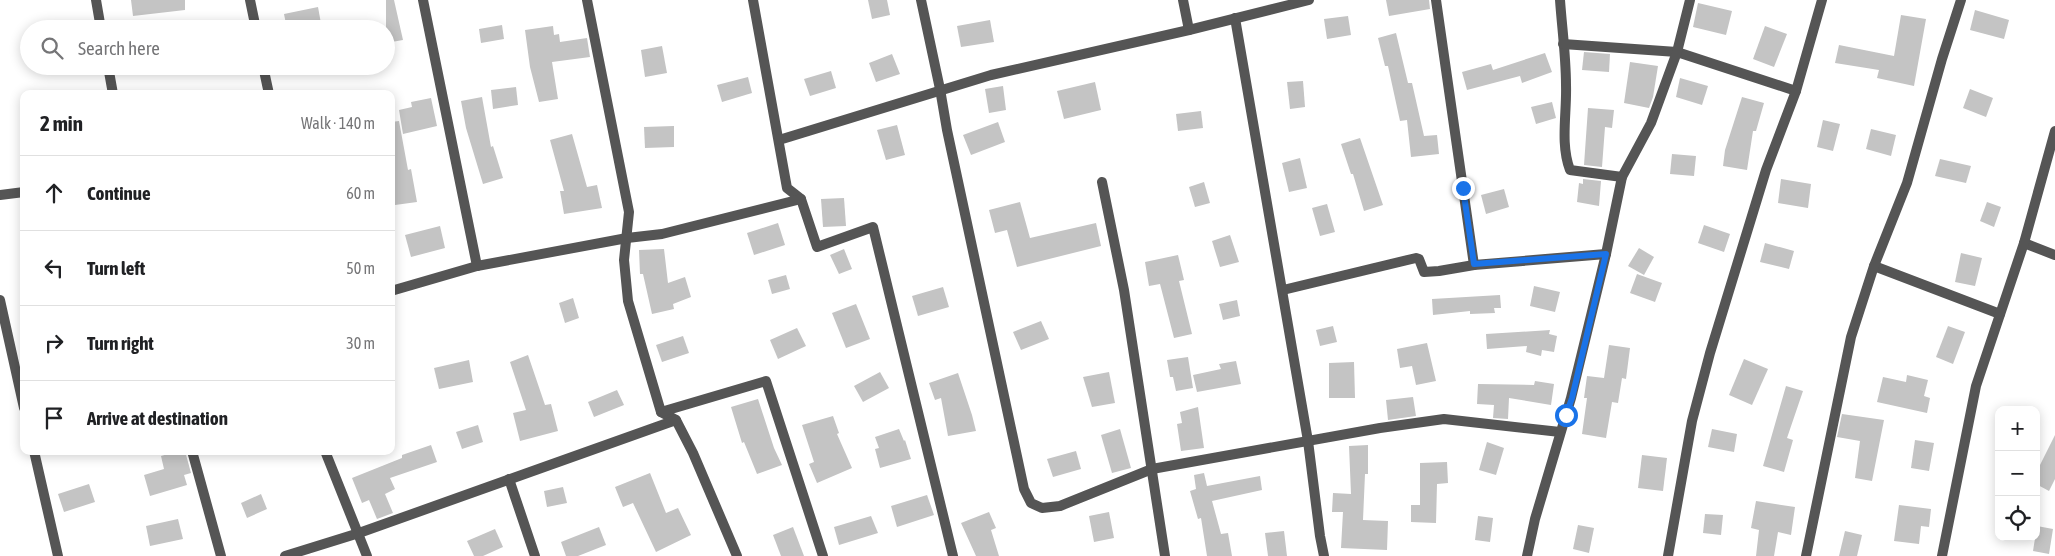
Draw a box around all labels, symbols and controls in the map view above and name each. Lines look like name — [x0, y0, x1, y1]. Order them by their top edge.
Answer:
search box — [20, 20, 395, 75]
icon: search — [38, 34, 66, 62]
text: Search here — [78, 37, 160, 59]
text: 2 min — [40, 111, 83, 135]
text: Walk · 140 m — [301, 114, 375, 132]
route end — [1452, 177, 1475, 200]
icon: ahead — [40, 179, 68, 207]
text: Continue — [87, 182, 151, 204]
text: 60 m — [346, 184, 375, 202]
icon: left — [40, 254, 68, 282]
text: Turn left — [87, 257, 145, 279]
text: 50 m — [346, 259, 375, 277]
icon: right — [40, 329, 68, 357]
text: Turn right — [87, 332, 154, 354]
text: 30 m — [346, 334, 375, 352]
icon: arrive — [40, 404, 68, 432]
route start — [1555, 404, 1578, 427]
map controls — [1995, 406, 2040, 541]
button: + — [1995, 406, 2040, 451]
text: Arrive at destination — [87, 407, 228, 429]
button: − — [1995, 451, 2040, 496]
button: locate — [1995, 496, 2040, 541]

